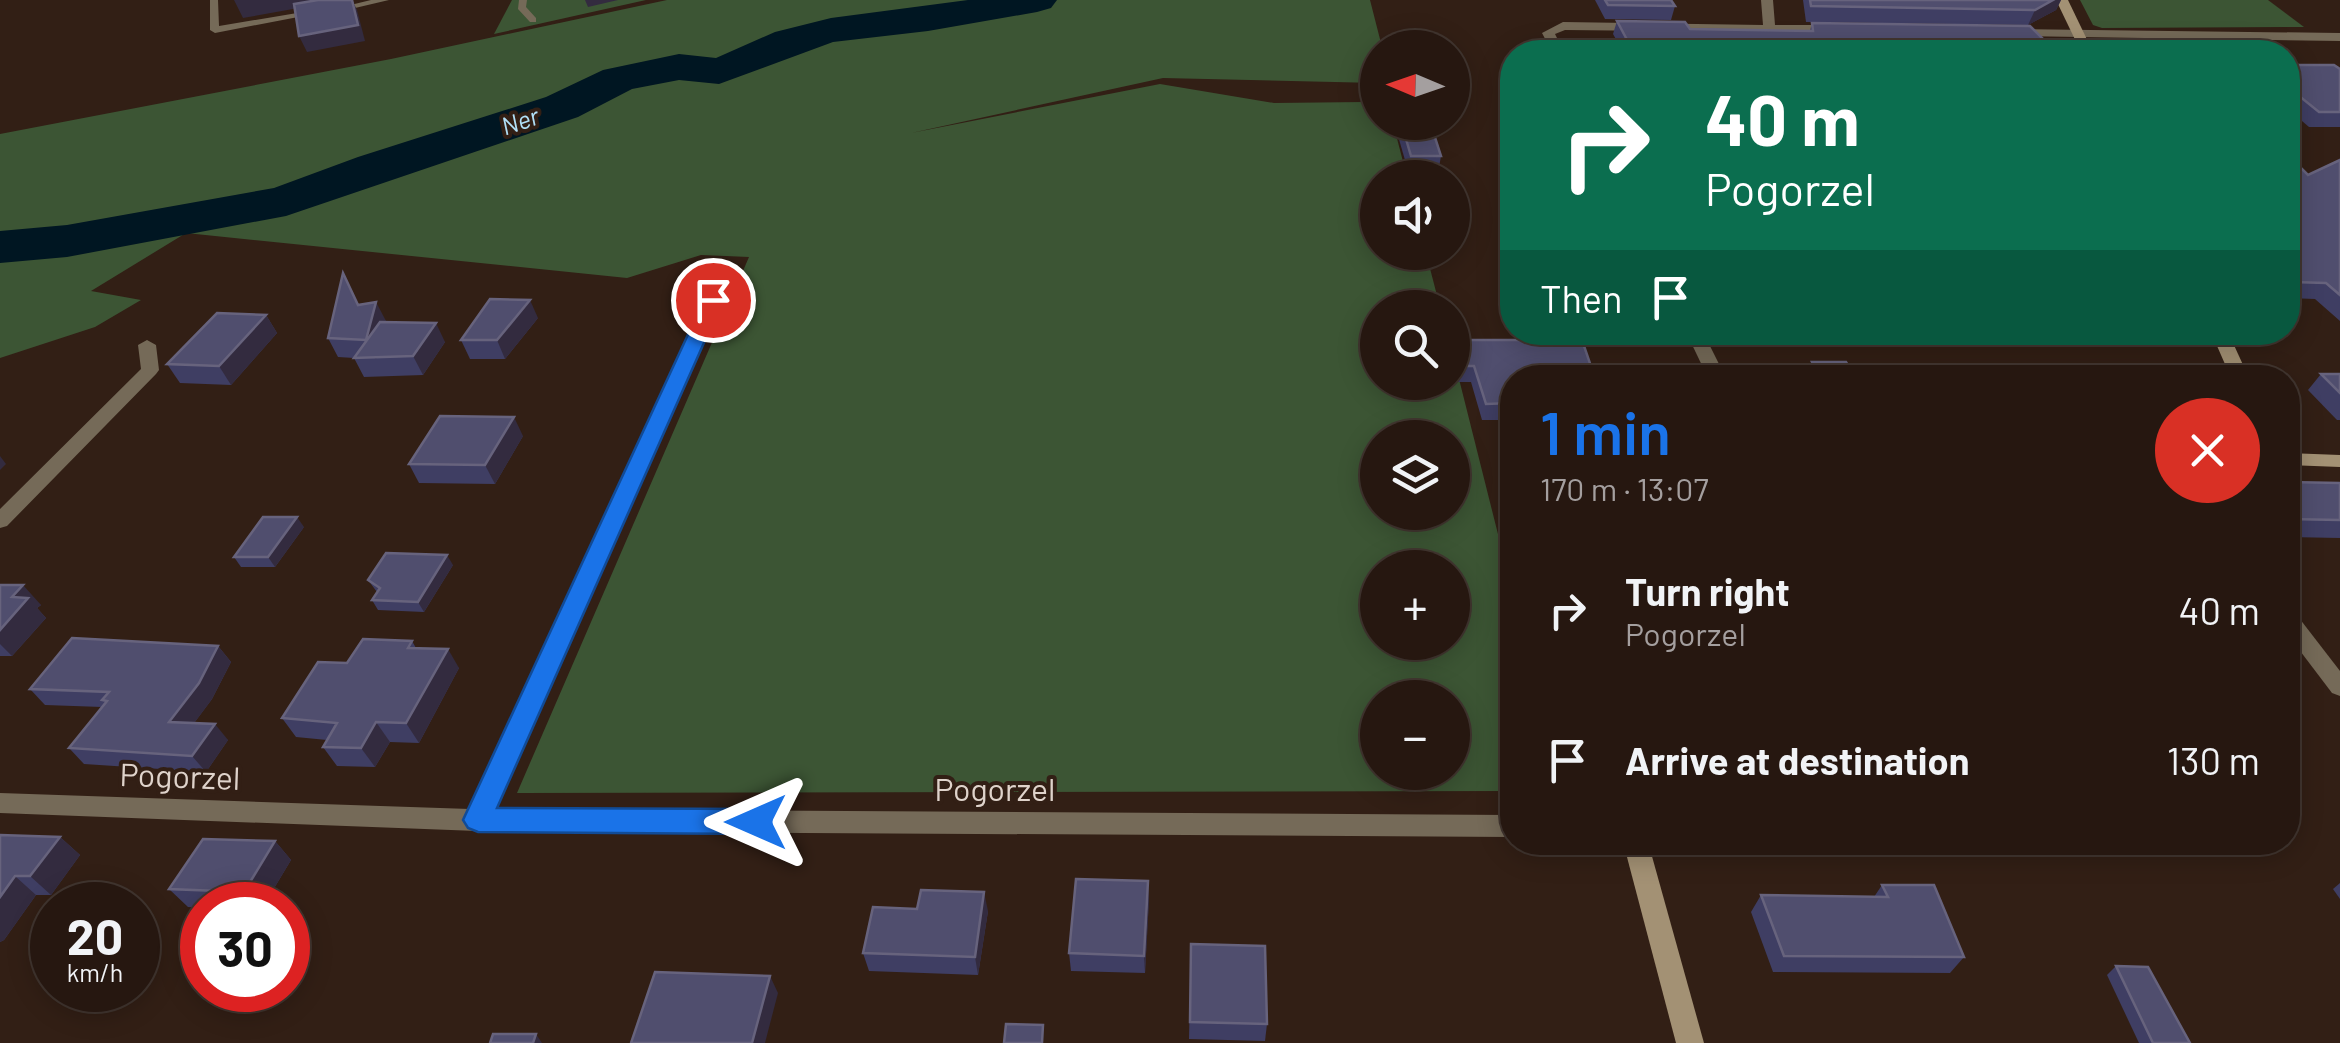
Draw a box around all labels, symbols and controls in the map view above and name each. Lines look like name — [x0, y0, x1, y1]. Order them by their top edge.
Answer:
north arrow — [1360, 30, 1470, 140]
map controls — [1360, 30, 1470, 790]
text: 40 m — [1705, 76, 1860, 160]
icon: right — [1540, 80, 1670, 210]
water label: Ner — [497, 99, 544, 140]
button: sound — [1360, 160, 1470, 270]
text: Pogorzel — [1705, 161, 1875, 215]
pin — [671, 258, 756, 343]
icon: arrive — [1643, 270, 1698, 325]
icon: arrive — [686, 273, 741, 328]
text: Then — [1540, 275, 1623, 321]
button: search — [1360, 290, 1470, 400]
text: 1 min — [1540, 395, 1671, 467]
button: close — [2155, 398, 2260, 503]
button: layers — [1360, 420, 1470, 530]
text: 170 m · 13:07 — [1540, 469, 1709, 507]
button: + — [1360, 550, 1470, 660]
text: Turn right — [1625, 568, 1790, 614]
icon: right — [1540, 583, 1595, 638]
text: 40 m — [2179, 587, 2260, 633]
text: Pogorzel — [1625, 614, 1746, 652]
button: − — [1360, 680, 1470, 790]
icon: arrive — [1540, 733, 1595, 788]
text: Arrive at destination — [1625, 737, 1970, 783]
text: 130 m — [2167, 737, 2260, 783]
street label: Pogorzel — [119, 754, 241, 796]
street label: Pogorzel — [935, 769, 1055, 807]
position arrow — [704, 770, 808, 874]
speed limit sign: 30 — [180, 882, 310, 1012]
text: 20 — [67, 905, 123, 965]
text: km/h — [67, 957, 123, 987]

